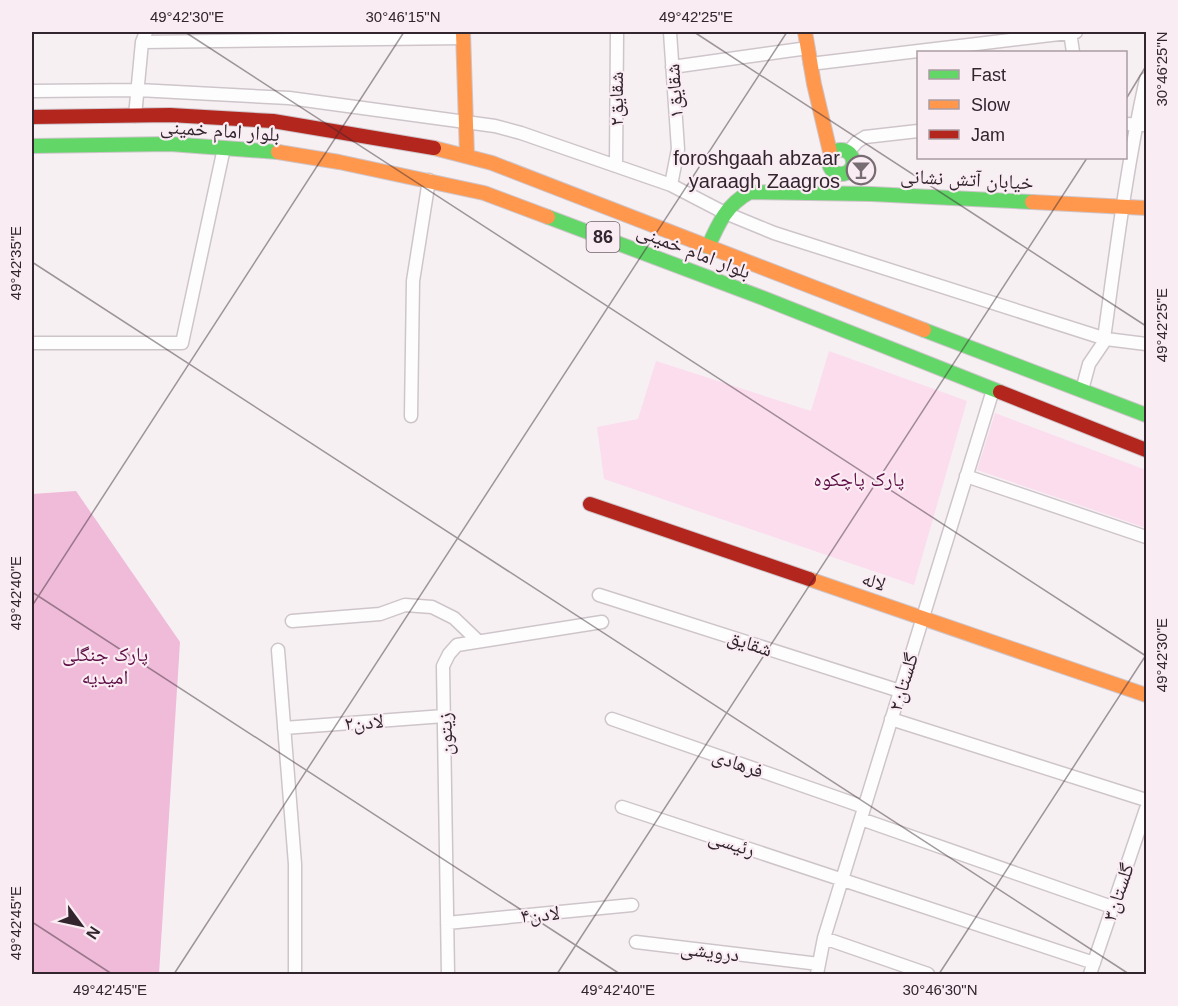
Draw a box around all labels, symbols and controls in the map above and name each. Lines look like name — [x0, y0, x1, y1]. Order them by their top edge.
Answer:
text: 49°42'30"E — [150, 8, 224, 25]
text: 30°46'15"N — [365, 8, 441, 25]
text: 49°42'25"E — [659, 8, 733, 25]
text: 30°46'25"N — [1153, 31, 1170, 107]
legend — [917, 51, 1127, 159]
street label: شقایق۱ — [661, 63, 688, 119]
text: Fast — [971, 65, 1006, 85]
street label: شقایق۲ — [605, 72, 628, 126]
text: Slow — [971, 95, 1011, 115]
street label: بلوار امام خمینی — [159, 115, 281, 148]
text: Jam — [971, 125, 1005, 145]
place label: foroshgaah abzaar yaraagh Zaagros — [673, 147, 840, 192]
bar icon: foroshgaah abzaar yaraagh Zaagros — [845, 154, 877, 186]
street label: خیابان آتش نشانی — [900, 165, 1034, 194]
street label: بلوار امام خمینی — [633, 219, 754, 286]
road number: 86 — [586, 222, 620, 252]
text: 49°42'35"E — [7, 226, 24, 300]
text: 49°42'25"E — [1153, 288, 1170, 362]
park label: پارک پاچکوه — [814, 468, 905, 491]
text: 49°42'40"E — [7, 556, 24, 630]
street label: لاله — [859, 567, 889, 595]
text: 49°42'30"E — [1153, 618, 1170, 692]
street label: شقایق — [725, 625, 775, 661]
park label: پارک جنگلی امیدیه — [62, 643, 148, 688]
street label: گلستان۲ — [884, 650, 923, 714]
street label: لادن۲ — [344, 710, 384, 735]
street label: زیتون — [433, 712, 458, 756]
street label: فرهادی — [709, 744, 766, 783]
street label: رئیسی — [706, 825, 758, 862]
street label: گلستان۳ — [1098, 860, 1139, 924]
text: 49°42'45"E — [7, 886, 24, 960]
north arrow — [51, 895, 111, 955]
street label: لادن۴ — [519, 901, 561, 928]
text: N — [83, 923, 103, 942]
street label: درویشی — [679, 936, 741, 967]
text: 49°42'45"E — [73, 981, 147, 998]
text: 49°42'40"E — [581, 981, 655, 998]
text: 30°46'30"N — [902, 981, 978, 998]

